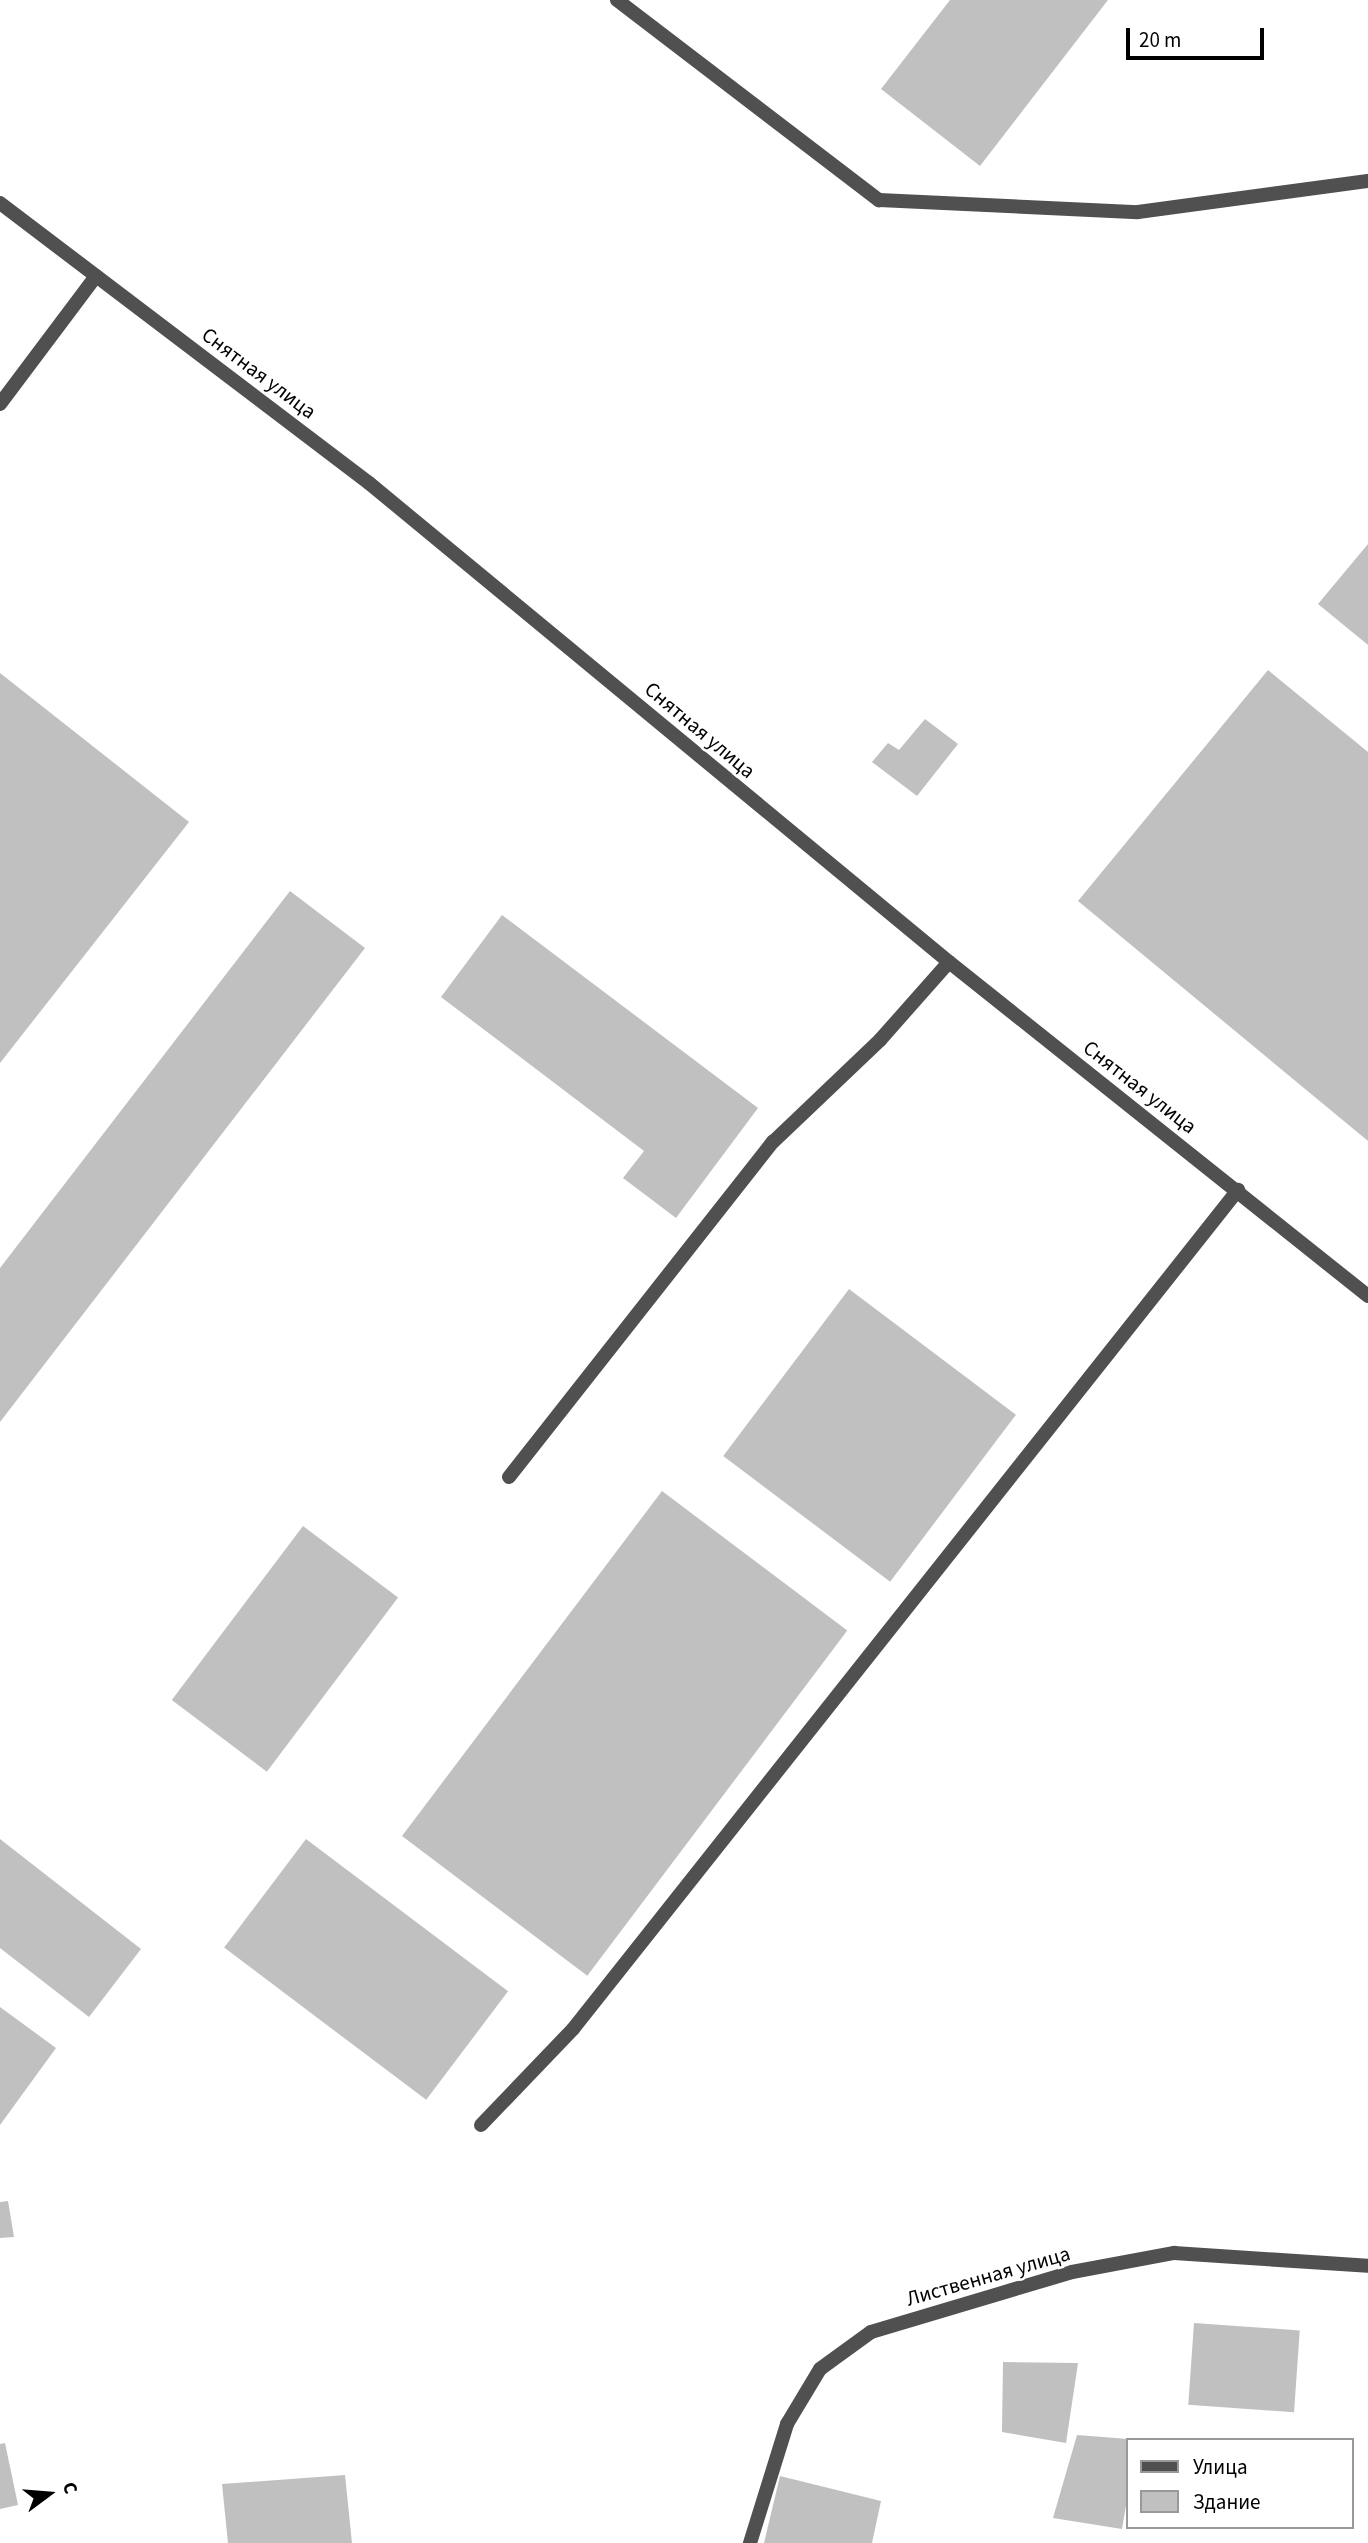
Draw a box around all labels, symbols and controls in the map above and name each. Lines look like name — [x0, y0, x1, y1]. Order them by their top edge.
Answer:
scale bar — [1130, 14, 1268, 58]
text: 20 m — [1139, 25, 1181, 55]
street label: Снятная улица — [197, 322, 321, 424]
street label: Снятная улица — [640, 676, 760, 784]
street label: Снятная улица — [1078, 1035, 1202, 1139]
street label: Лиственная улица — [903, 2241, 1073, 2311]
legend — [1126, 2438, 1354, 2529]
text: Улица — [1193, 2452, 1248, 2482]
north arrow — [14, 2459, 84, 2529]
text: С — [55, 2479, 84, 2497]
text: Здание — [1193, 2487, 1261, 2517]

